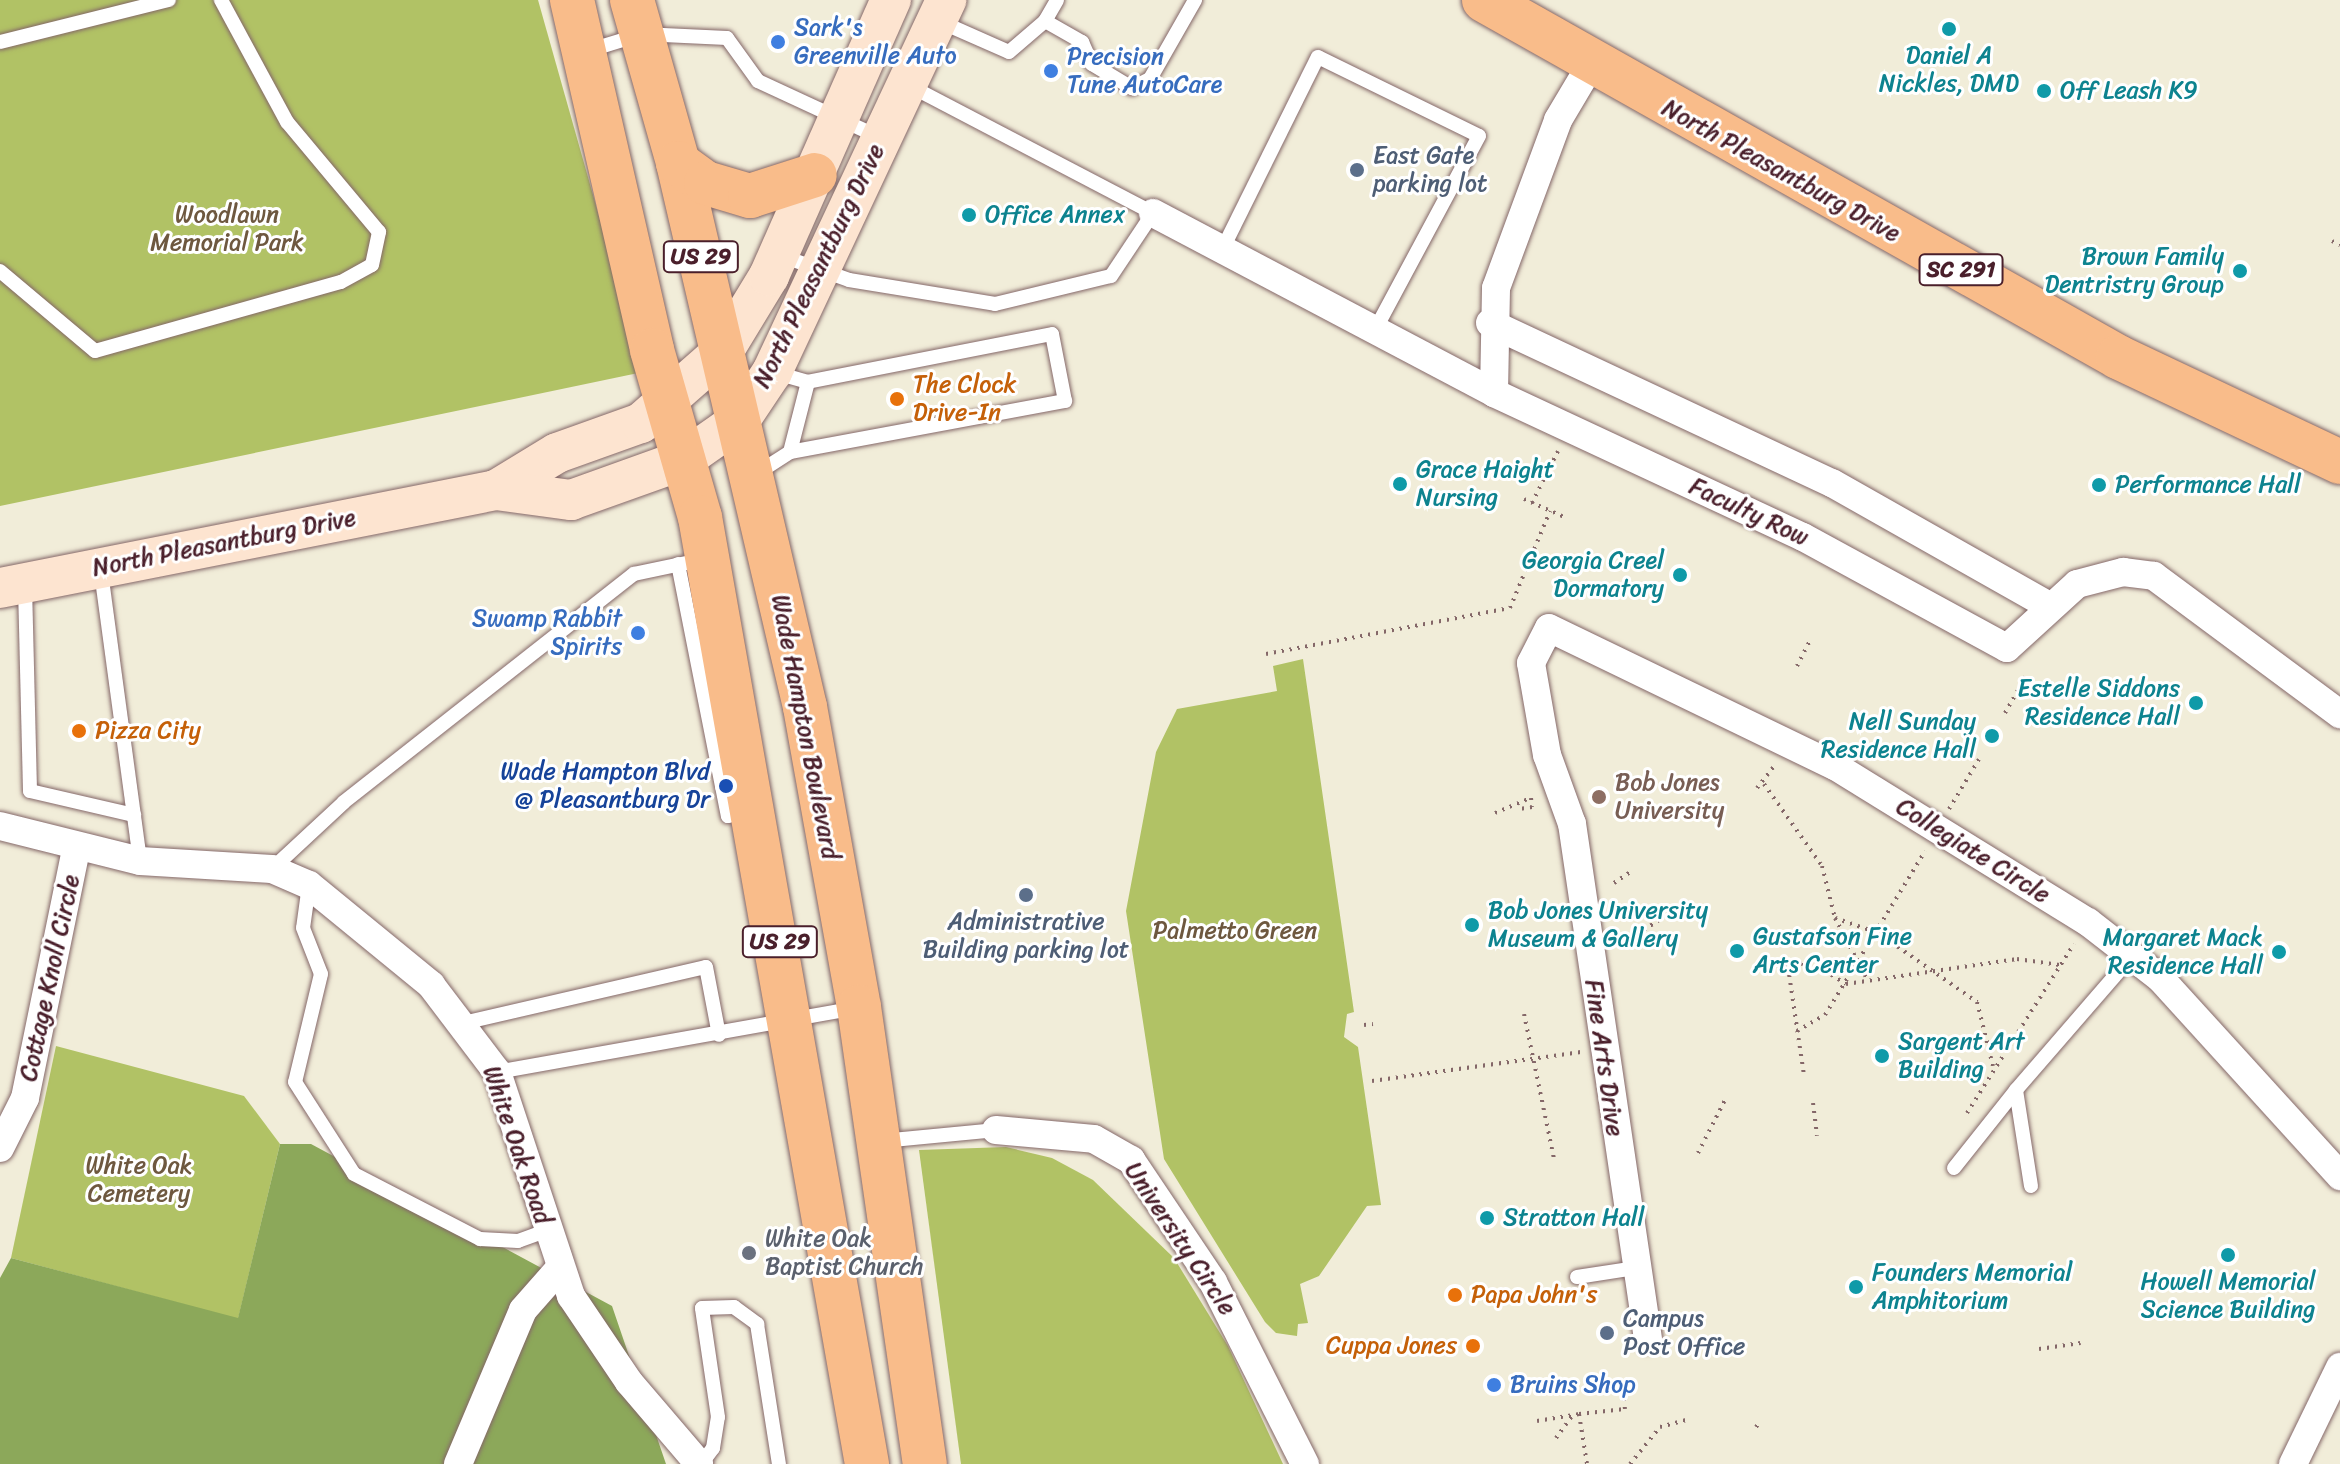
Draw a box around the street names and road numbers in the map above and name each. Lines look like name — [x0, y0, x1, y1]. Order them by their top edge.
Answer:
street label: North Pleasantburg Drive — [1657, 93, 1905, 249]
street label: North Pleasantburg Drive — [747, 139, 891, 393]
road number: US 29 — [661, 239, 741, 275]
road number: SC 291 — [1917, 252, 2005, 288]
street label: Faculty Row — [1685, 472, 1813, 552]
street label: North Pleasantburg Drive — [89, 503, 359, 583]
street label: Wade Hampton Boulevard — [765, 593, 845, 861]
street label: Collegiate Circle — [1891, 792, 2055, 910]
street label: Cottage Knoll Circle — [14, 872, 86, 1084]
road number: US 29 — [740, 924, 820, 960]
street label: Fine Arts Drive — [1579, 978, 1629, 1138]
street label: White Oak Road — [477, 1062, 557, 1228]
street label: University Circle — [1118, 1157, 1242, 1321]

